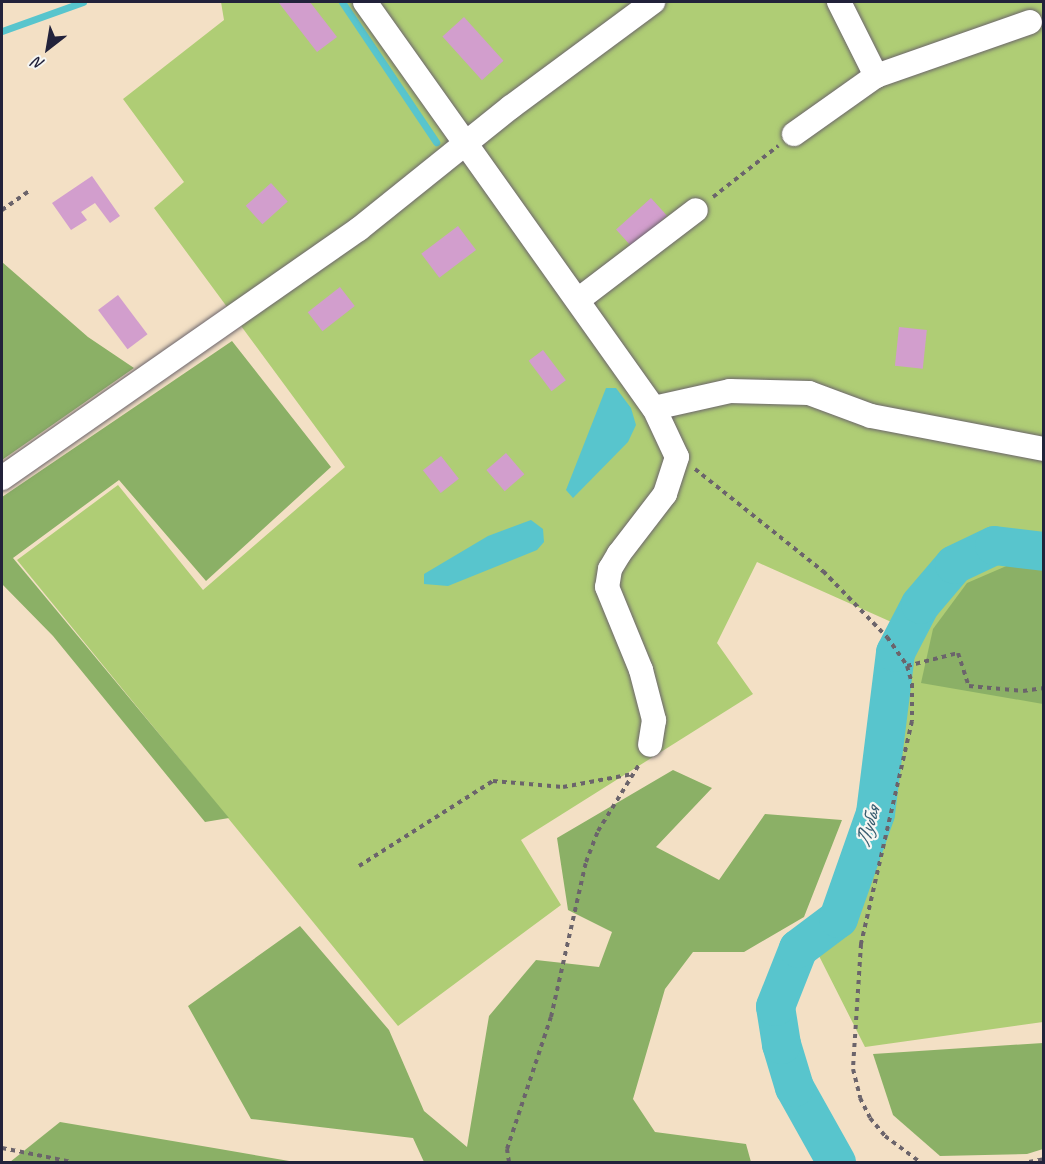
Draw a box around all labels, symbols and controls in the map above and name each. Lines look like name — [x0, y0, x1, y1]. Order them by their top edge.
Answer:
north arrow — [18, 18, 78, 78]
text: N — [29, 52, 48, 75]
water label: Лубья — [850, 804, 886, 850]

